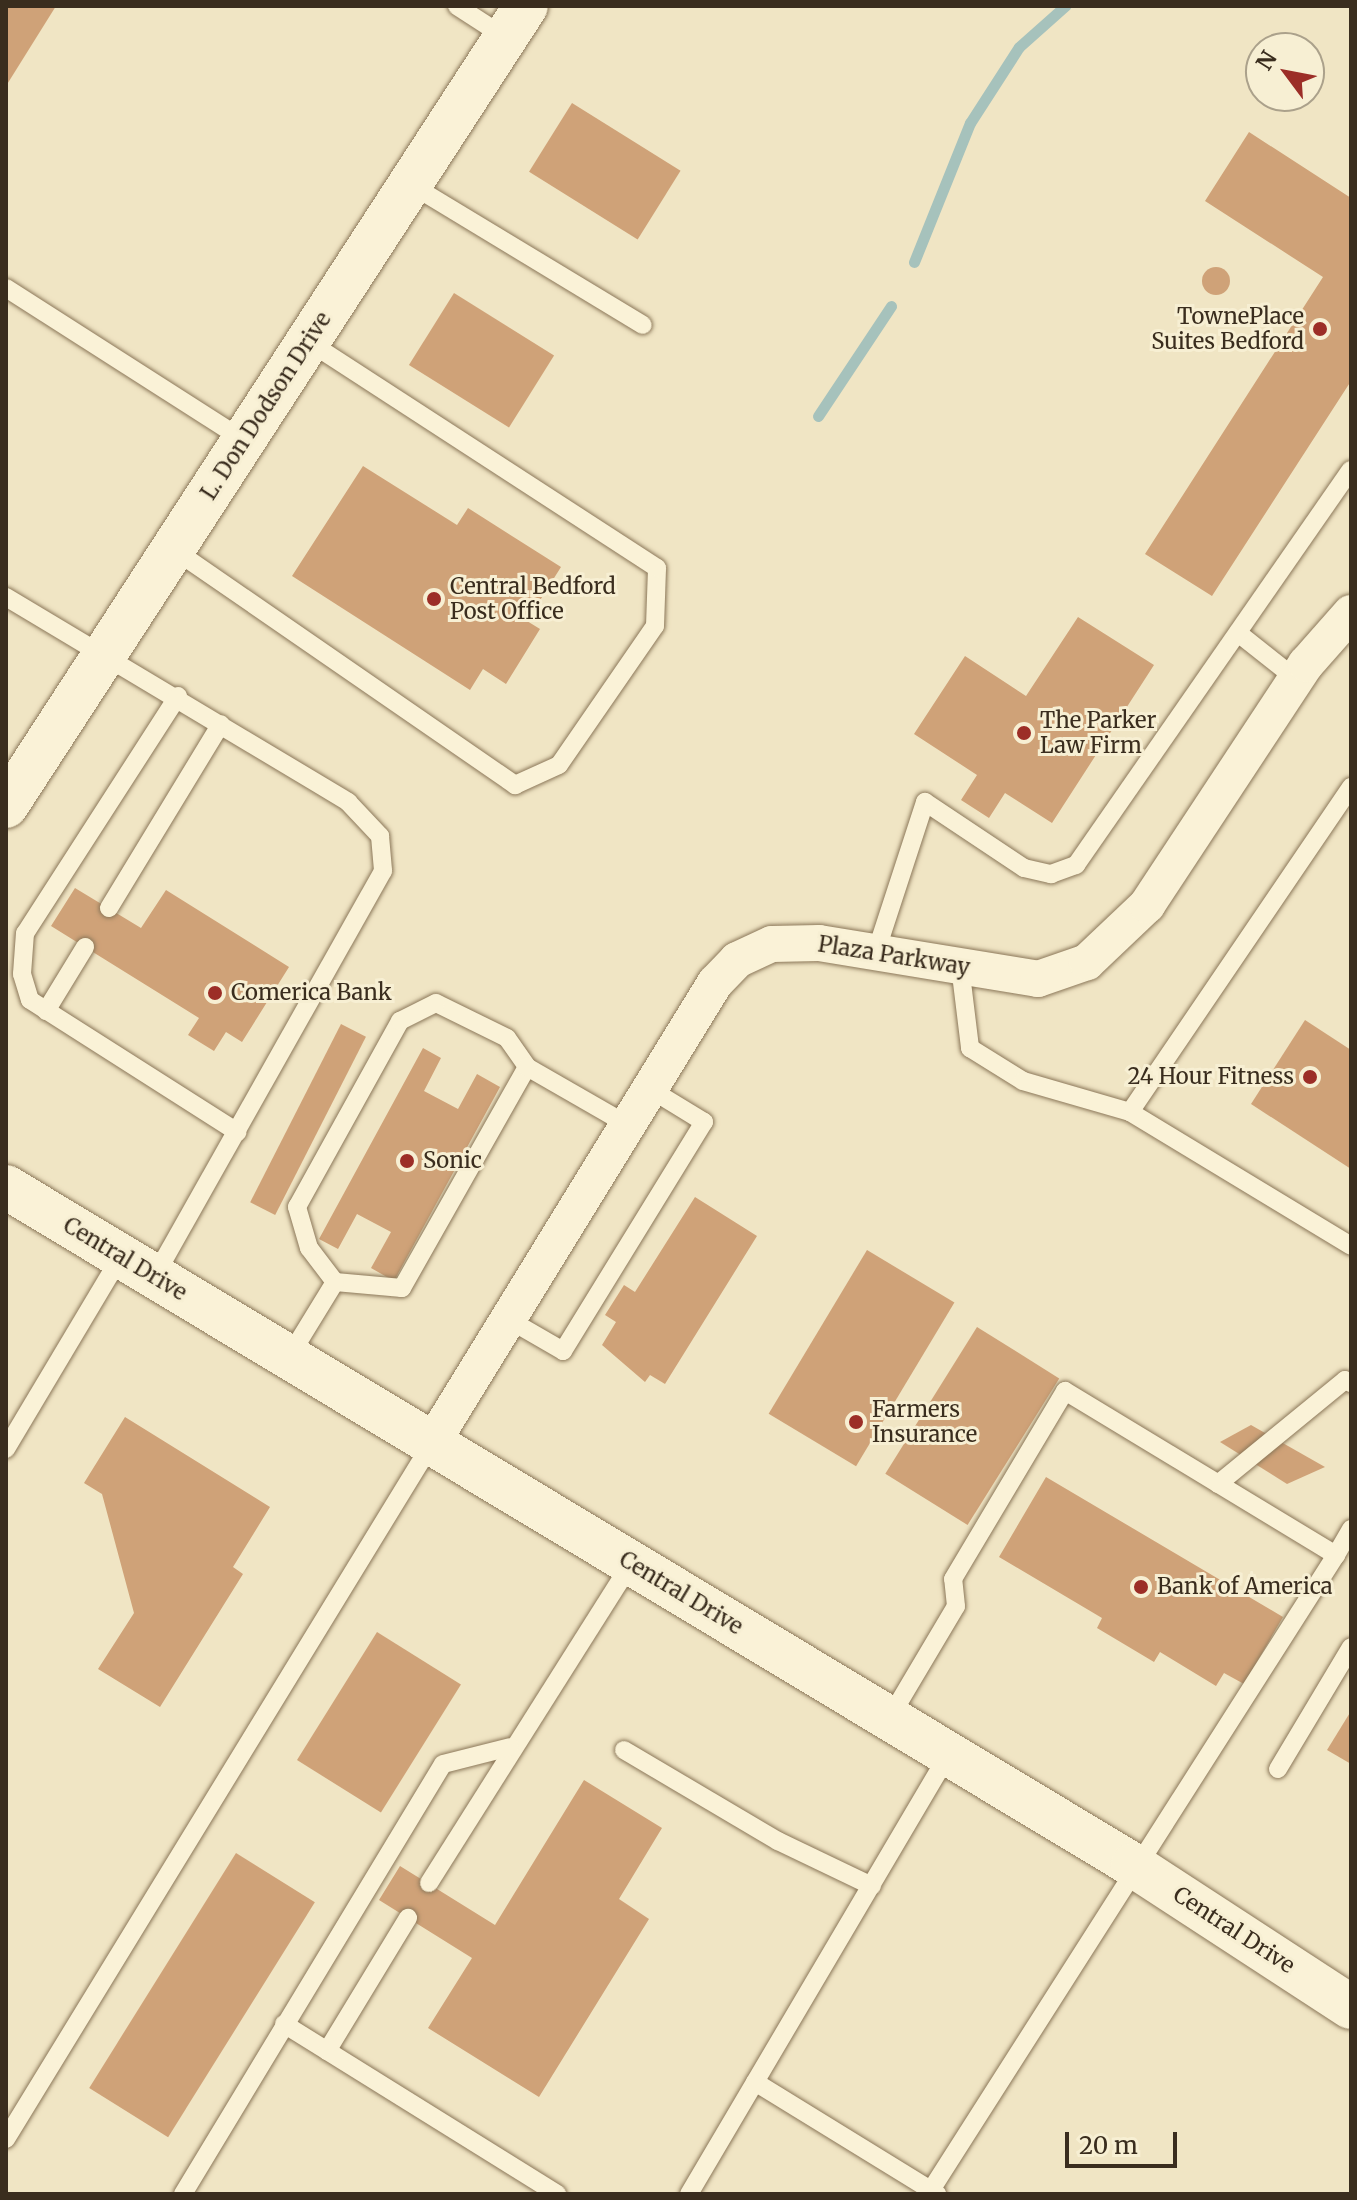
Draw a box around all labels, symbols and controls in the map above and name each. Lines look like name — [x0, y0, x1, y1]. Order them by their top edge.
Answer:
north arrow — [1245, 32, 1325, 112]
text: N — [1250, 46, 1283, 75]
place label: TownePlace Suites Bedford — [1151, 303, 1304, 354]
street label: L. Don Dodson Drive — [195, 307, 337, 505]
marker: TownePlace Suites Bedford — [1311, 320, 1329, 338]
place label: Central Bedford Post Office — [450, 573, 616, 624]
marker: Central Bedford Post Office — [425, 590, 443, 608]
place label: The Parker Law Firm — [1040, 707, 1156, 758]
marker: The Parker Law Firm — [1015, 724, 1033, 742]
street label: Plaza Parkway — [816, 931, 972, 981]
place label: Comerica Bank — [231, 980, 392, 1006]
marker: Comerica Bank — [206, 984, 224, 1002]
place label: 24 Hour Fitness — [1127, 1064, 1294, 1090]
marker: 24 Hour Fitness — [1301, 1068, 1319, 1086]
place label: Sonic — [423, 1148, 482, 1174]
marker: Sonic — [398, 1152, 416, 1170]
street label: Central Drive — [59, 1212, 191, 1306]
place label: Farmers Insurance — [872, 1396, 977, 1448]
marker: Farmers Insurance — [847, 1413, 865, 1431]
street label: Central Drive — [615, 1546, 747, 1640]
place label: Bank of America — [1157, 1574, 1333, 1600]
marker: Bank of America — [1132, 1578, 1150, 1596]
street label: Central Drive — [1168, 1881, 1300, 1979]
scale bar — [1069, 2116, 1181, 2166]
text: 20 m — [1079, 2130, 1138, 2161]

